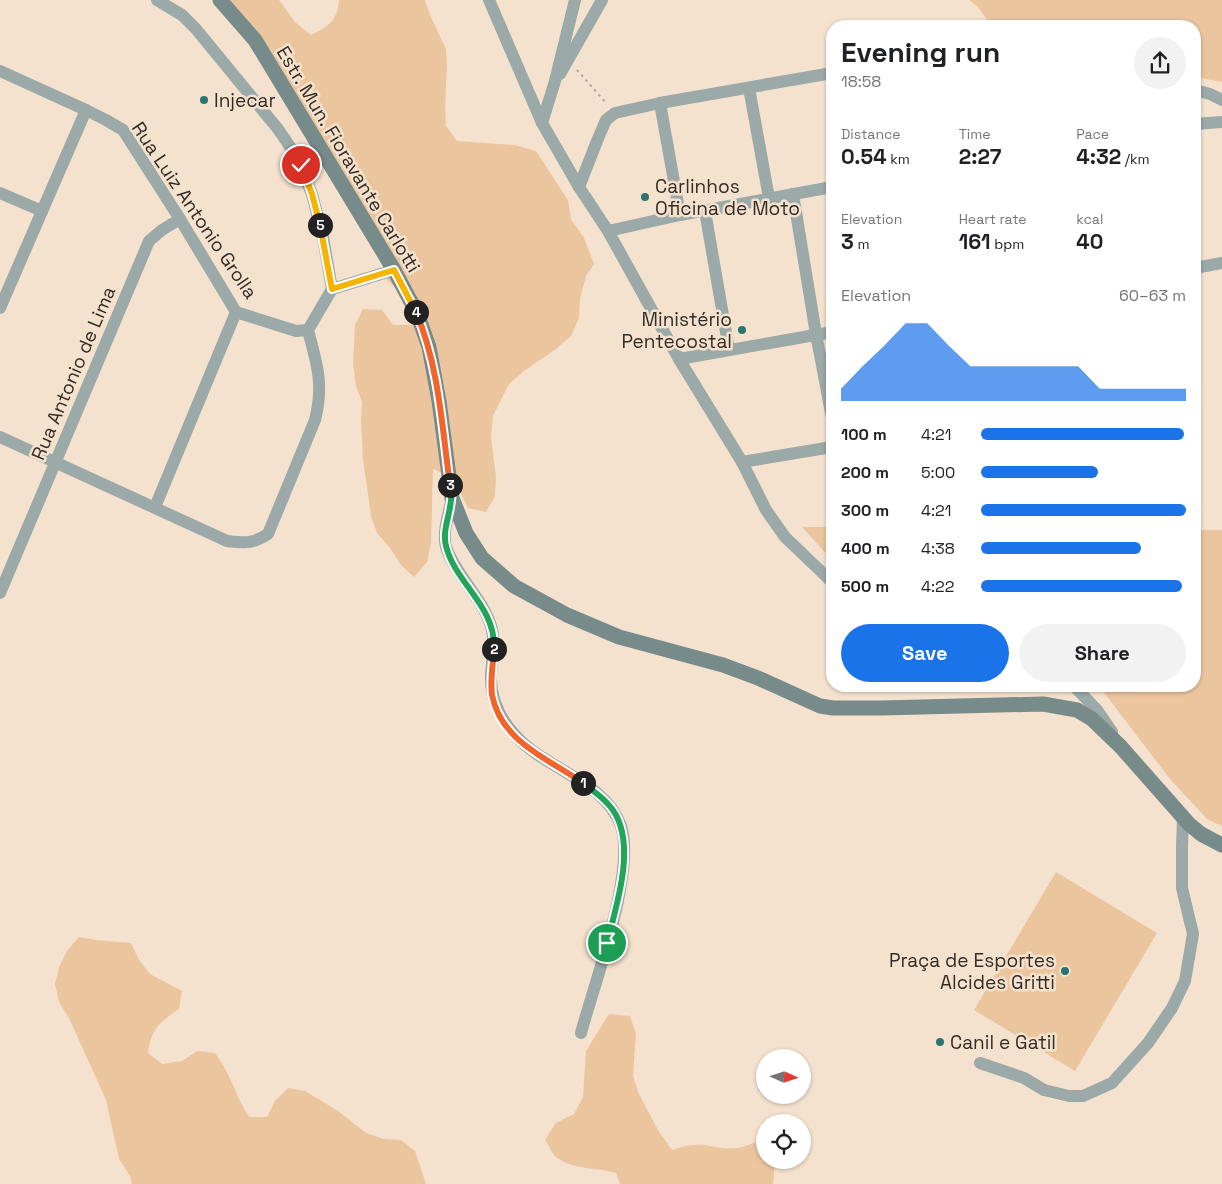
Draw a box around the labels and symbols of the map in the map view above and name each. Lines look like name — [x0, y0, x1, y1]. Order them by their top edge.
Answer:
street label: Estr. Mun. Fioravante Carlotti — [271, 41, 426, 277]
place label: Injecar — [214, 88, 276, 113]
marker: Injecar — [198, 94, 210, 106]
street label: Rua Luiz Antonio Grolla — [126, 117, 263, 304]
pin — [280, 144, 322, 186]
place label: Carlinhos Oficina de Moto — [655, 174, 800, 221]
marker: Carlinhos Oficina de Moto — [639, 191, 651, 203]
pin: 5 — [308, 212, 332, 238]
street label: Rua Antonio de Lima — [26, 283, 121, 464]
pin: 4 — [404, 300, 428, 324]
place label: Ministério Pentecostal — [621, 307, 732, 354]
marker: Ministério Pentecostal — [736, 324, 748, 336]
pin: 3 — [438, 472, 462, 498]
pin: 2 — [482, 636, 506, 662]
pin: 1 — [570, 770, 596, 796]
pin — [586, 922, 628, 964]
place label: Praça de Esportes Alcides Gritti — [889, 948, 1055, 995]
marker: Praça de Esportes Alcides Gritti — [1059, 965, 1071, 977]
place label: Canil e Gatil — [950, 1030, 1056, 1055]
marker: Canil e Gatil — [934, 1036, 946, 1048]
north arrow — [756, 1049, 811, 1104]

